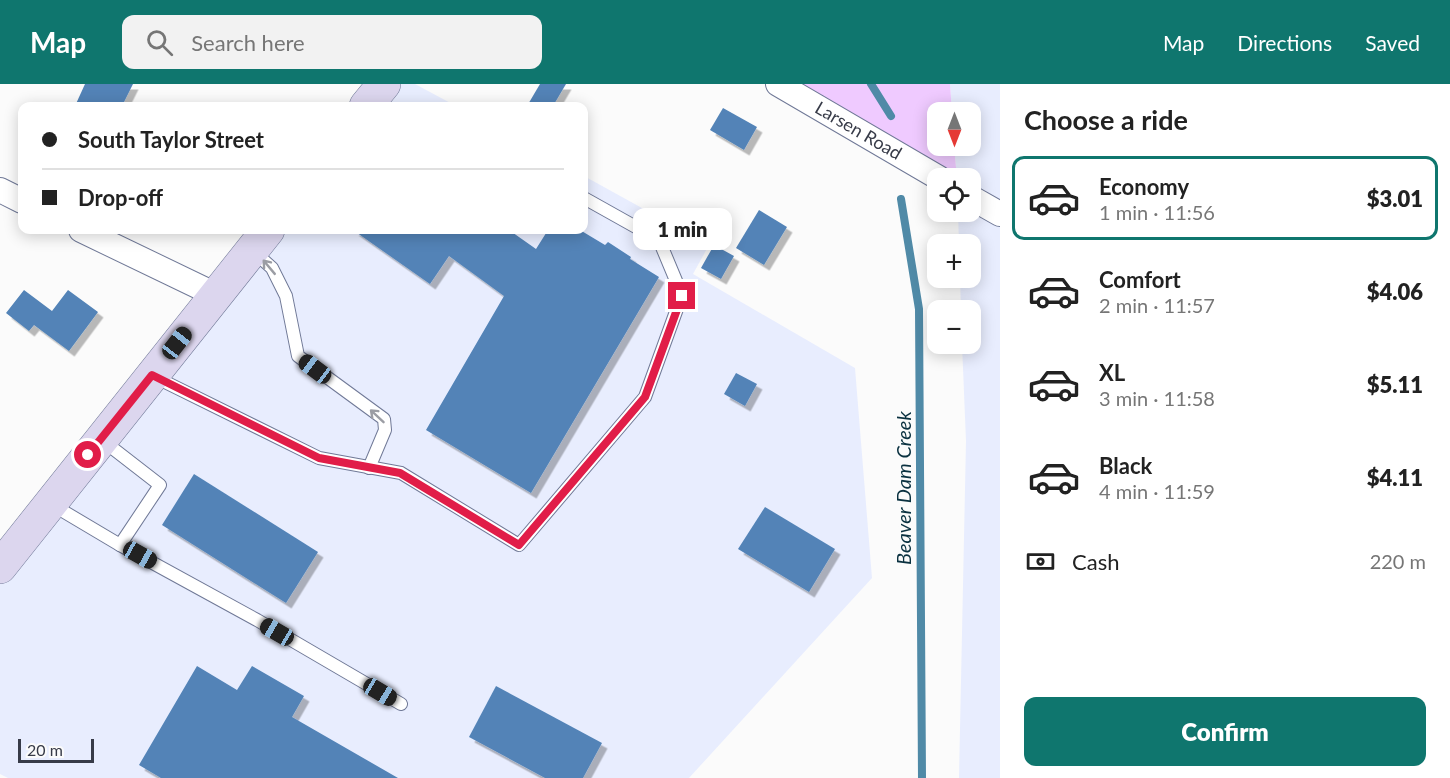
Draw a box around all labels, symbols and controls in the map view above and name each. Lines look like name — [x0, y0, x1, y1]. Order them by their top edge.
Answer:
search box — [122, 15, 542, 69]
text: Map — [30, 25, 86, 59]
icon: search — [143, 26, 176, 59]
text: Search here — [191, 29, 305, 56]
text: Map — [1163, 30, 1204, 55]
text: Directions — [1237, 30, 1332, 55]
text: Saved — [1365, 30, 1420, 55]
street label: Larsen Road — [812, 96, 906, 164]
north arrow — [927, 102, 981, 156]
map controls — [927, 102, 981, 354]
text: Choose a ride — [1024, 103, 1188, 136]
text: South Taylor Street — [78, 126, 264, 153]
button: locate — [927, 168, 981, 222]
icon: car — [1027, 171, 1081, 225]
text: Economy — [1099, 173, 1189, 200]
text: Drop-off — [78, 184, 163, 211]
text: $3.01 — [1367, 185, 1423, 212]
text: 1 min · 11:56 — [1099, 200, 1215, 224]
callout: 1 min — [632, 209, 732, 251]
text: 1 min — [658, 217, 707, 241]
button: + — [927, 234, 981, 288]
one-way arrow — [262, 260, 276, 275]
icon: car — [1027, 264, 1081, 318]
text: Comfort — [1099, 266, 1181, 293]
text: $4.06 — [1367, 278, 1423, 305]
route end — [668, 282, 695, 309]
text: 2 min · 11:57 — [1099, 293, 1215, 317]
button: − — [927, 300, 981, 354]
car — [159, 323, 195, 363]
car — [295, 351, 335, 387]
icon: car — [1027, 357, 1081, 411]
text: XL — [1099, 359, 1125, 386]
text: $5.11 — [1367, 371, 1423, 398]
text: 3 min · 11:58 — [1099, 386, 1215, 410]
one-way arrow — [370, 409, 385, 423]
water label: Beaver Dam Creek — [891, 411, 915, 565]
route start — [74, 441, 101, 468]
icon: car — [1027, 450, 1081, 504]
text: Black — [1099, 452, 1152, 479]
text: $4.11 — [1367, 464, 1423, 491]
text: 4 min · 11:59 — [1099, 479, 1215, 503]
car — [120, 538, 160, 572]
icon: cash — [1024, 545, 1057, 578]
text: Cash — [1072, 548, 1119, 575]
text: 220 m — [1370, 549, 1426, 573]
car — [257, 615, 297, 649]
car — [360, 675, 400, 709]
button: Confirm — [1024, 697, 1426, 766]
scale bar — [18, 736, 94, 764]
text: 20 m — [27, 740, 63, 759]

